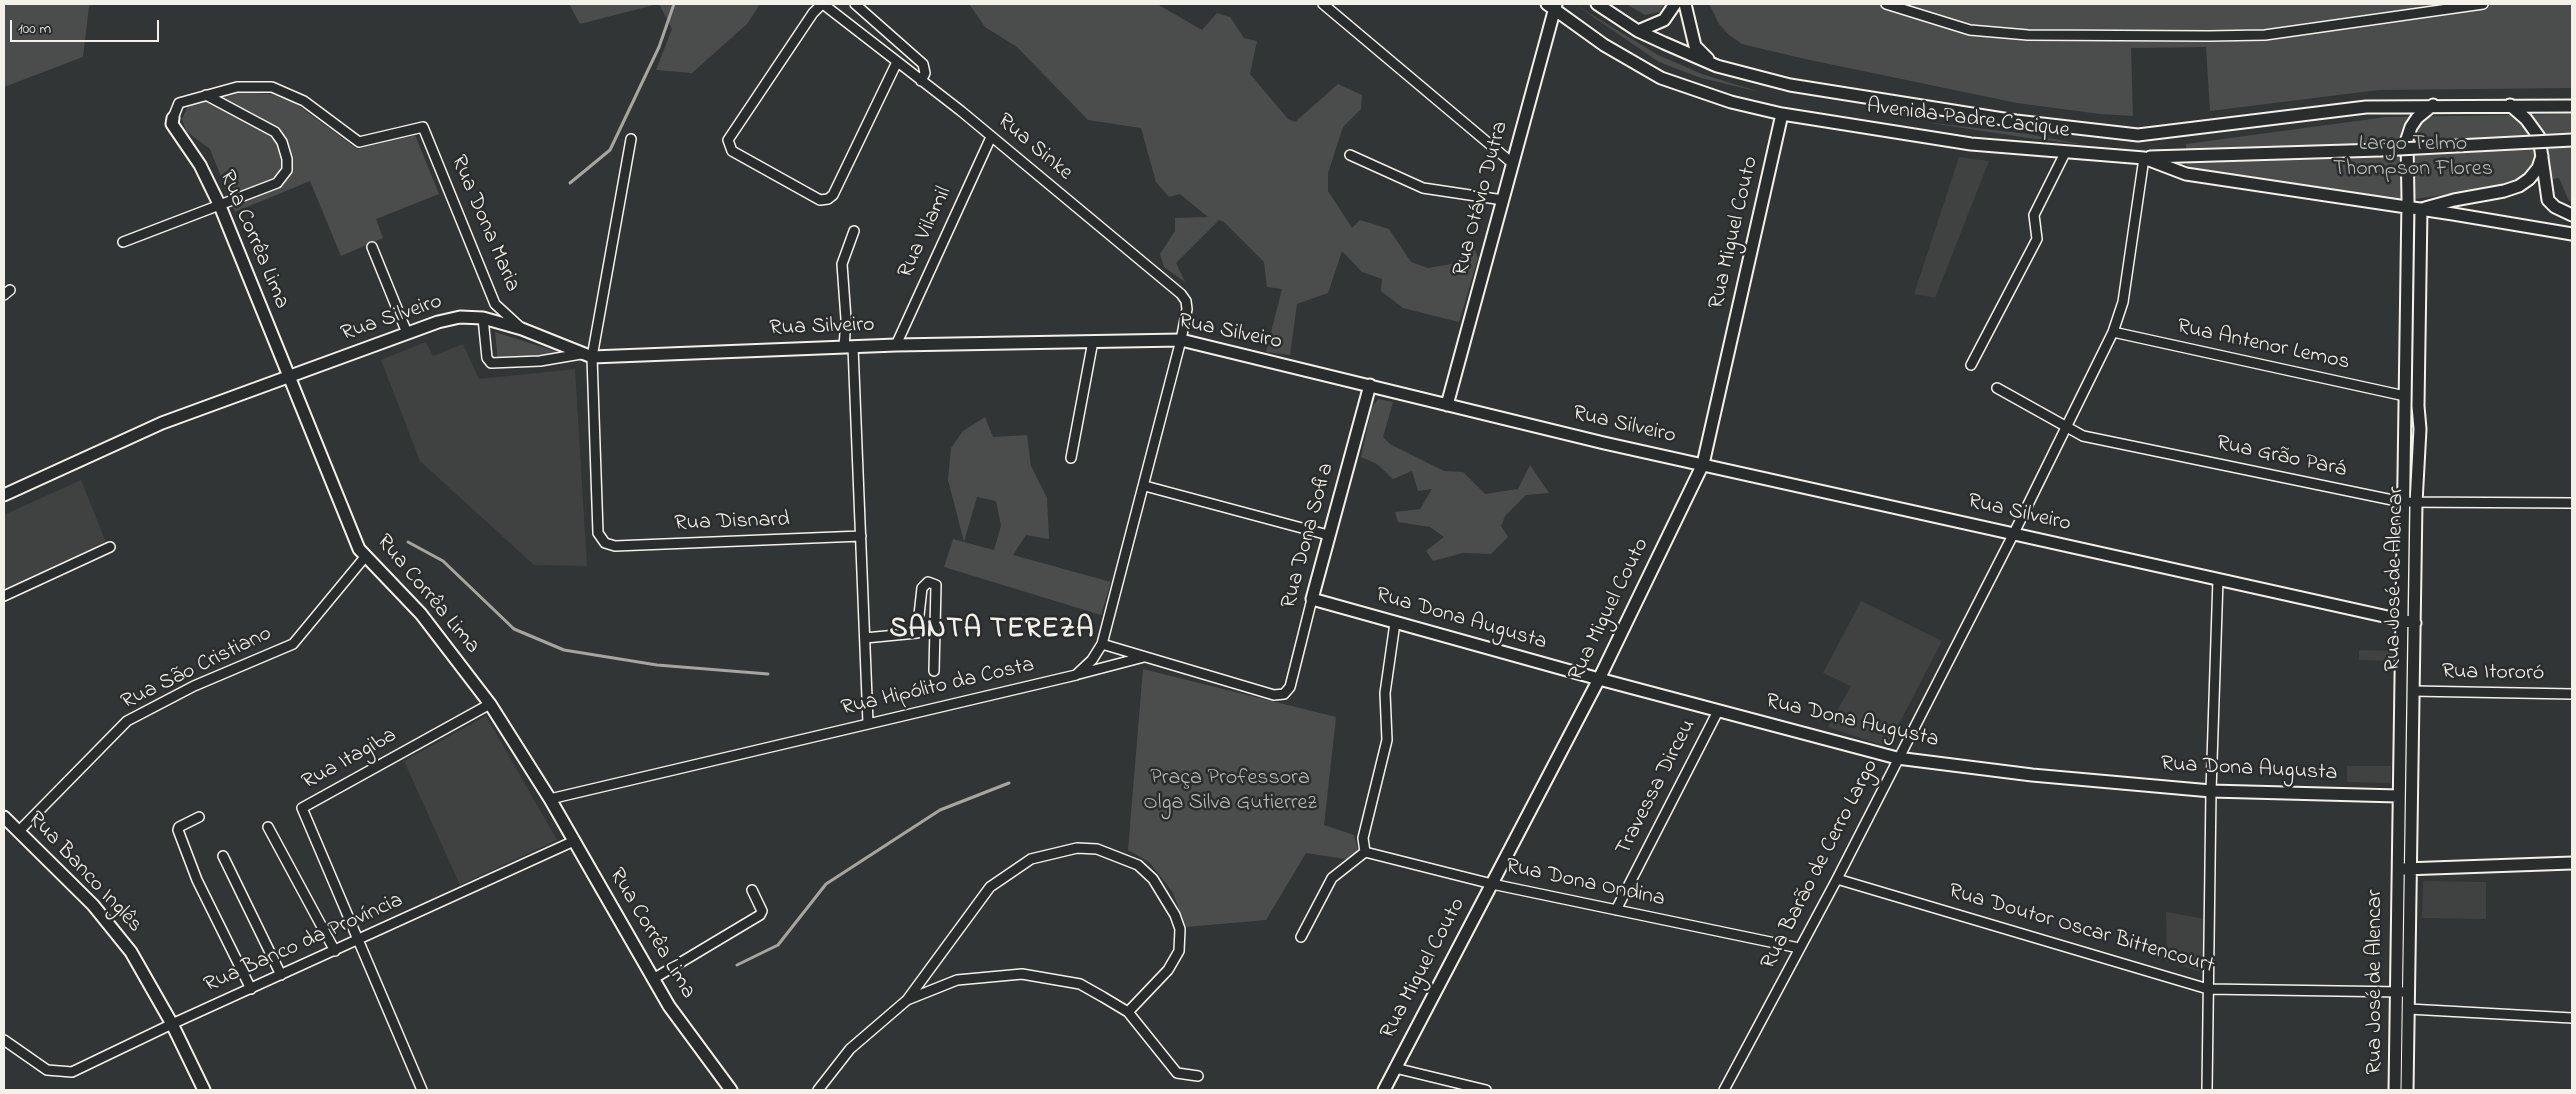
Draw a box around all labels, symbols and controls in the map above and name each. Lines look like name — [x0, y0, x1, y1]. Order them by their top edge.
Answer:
scale bar — [12, 10, 161, 42]
text: 100 m — [18, 18, 51, 40]
street label: Avenida Padre Cacique — [1865, 94, 2071, 146]
street label: Rua Sinke — [991, 109, 1077, 187]
street label: Rua Otávio Dutra — [1449, 119, 1515, 279]
park label: Largo Telmo Thompson Flores — [2333, 132, 2493, 184]
street label: Rua Dona Maria — [443, 152, 525, 296]
street label: Rua Miguel Couto — [1705, 154, 1765, 312]
street label: Rua Corrêa Lima — [212, 167, 294, 313]
street label: Rua Vilamil — [893, 183, 959, 283]
street label: Rua Silveiro — [338, 289, 446, 349]
street label: Rua Silveiro — [1176, 309, 1284, 357]
street label: Rua Silveiro — [769, 313, 875, 343]
street label: Rua Antenor Lemos — [2174, 315, 2352, 377]
street label: Rua Silveiro — [1570, 401, 1678, 451]
street label: Rua Grão Pará — [2214, 431, 2348, 485]
street label: Rua Dona Sofia — [1277, 460, 1341, 612]
street label: Rua José de Alencar — [2381, 486, 2411, 672]
street label: Rua Silveiro — [1965, 489, 2073, 539]
street label: Rua Disnard — [674, 508, 790, 538]
street label: Rua Corrêa Lima — [369, 530, 485, 660]
street label: Rua Miguel Couto — [1564, 534, 1656, 686]
street label: Rua Dona Augusta — [1372, 583, 1550, 657]
district label: SANTA TEREZA — [888, 614, 1096, 648]
street label: Rua São Cristiano — [118, 621, 276, 717]
street label: Rua Hipólito da Costa — [839, 653, 1037, 723]
street label: Rua Itororó — [2441, 660, 2545, 688]
street label: Rua Dona Augusta — [1763, 689, 1941, 755]
street label: Travessa Dirceu — [1611, 716, 1703, 860]
street label: Rua Itagiba — [298, 723, 402, 797]
street label: Rua Dona Augusta — [2160, 752, 2338, 788]
street label: Rua Barão de Cerro Largo — [1757, 756, 1885, 974]
park label: Praça Professora Olga Silva Gutierrez — [1143, 766, 1317, 818]
street label: Rua Banco Inglês — [21, 807, 147, 939]
street label: Rua Dona Ondina — [1503, 854, 1667, 914]
street label: Rua Corrêa Lima — [602, 864, 700, 1004]
street label: Rua Doutor Oscar Bittencourt — [1945, 879, 2217, 981]
street label: Rua Banco da Província — [201, 888, 407, 1000]
street label: Rua José de Alencar — [2363, 890, 2389, 1074]
street label: Rua Miguel Couto — [1376, 894, 1472, 1044]

